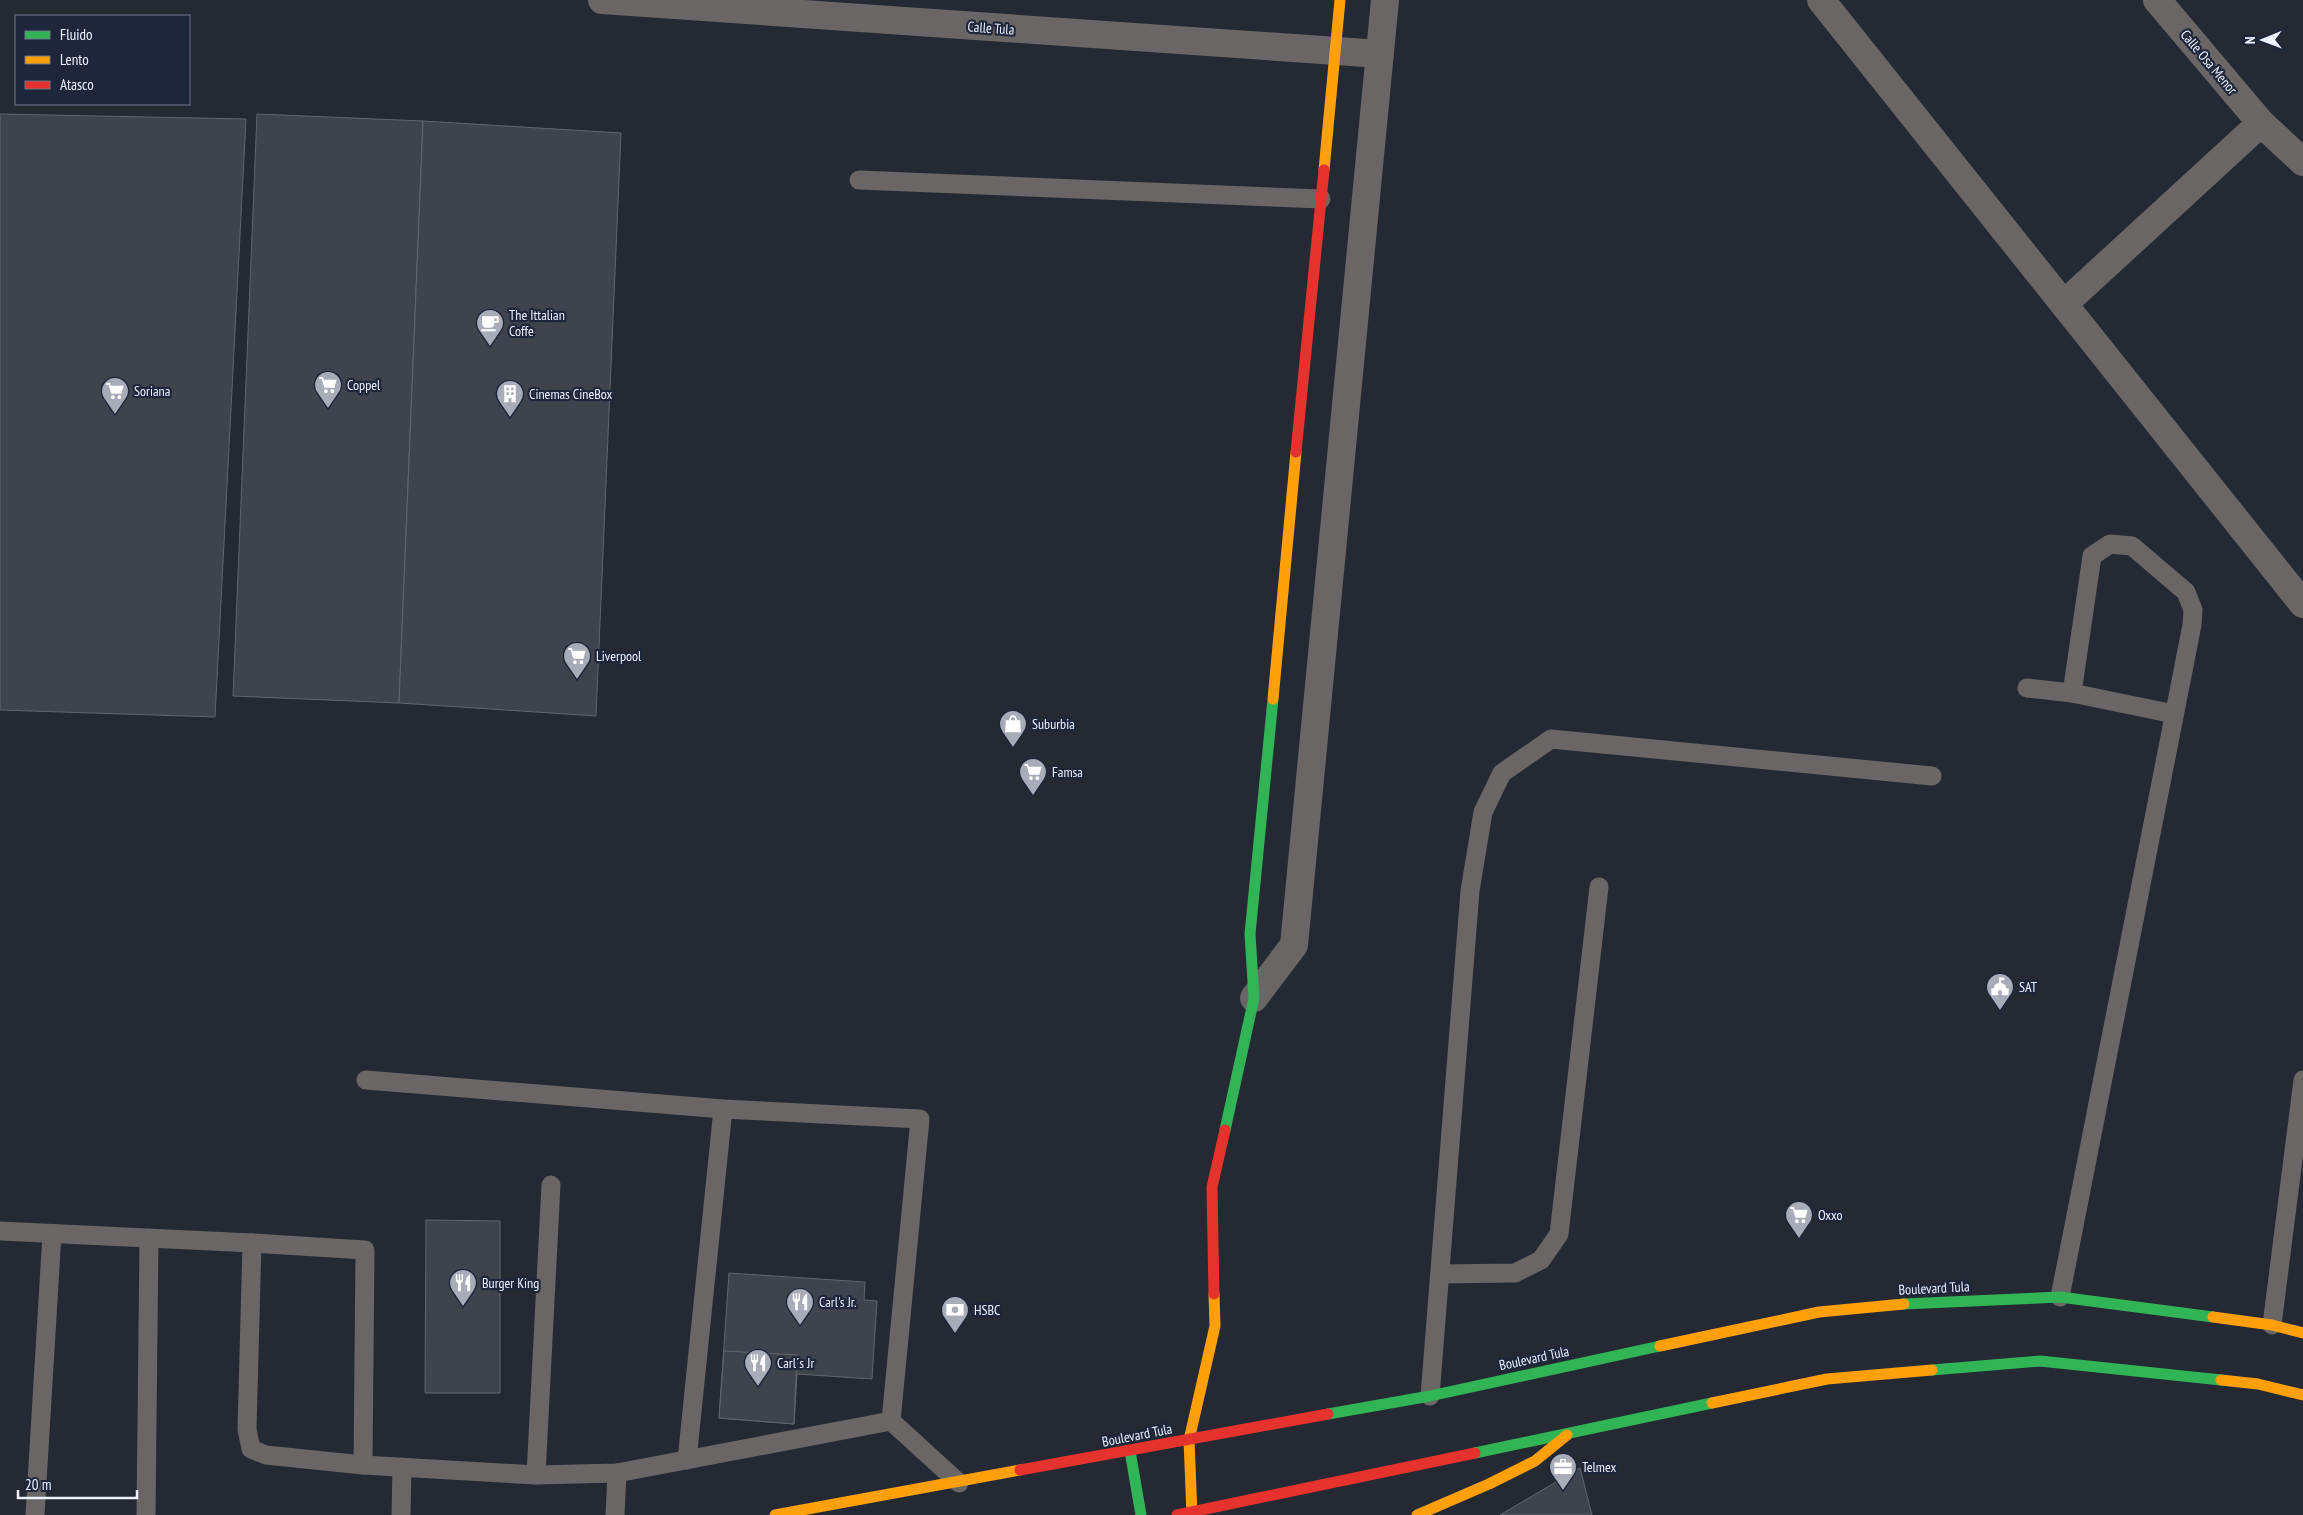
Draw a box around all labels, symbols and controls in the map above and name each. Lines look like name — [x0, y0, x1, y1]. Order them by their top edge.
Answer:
legend — [15, 15, 190, 105]
north arrow — [2238, 15, 2288, 65]
street label: Calle Tula — [967, 17, 1015, 39]
text: Fluido — [60, 25, 92, 44]
street label: Calle Osa Menor — [2177, 26, 2241, 98]
text: N — [2241, 36, 2259, 44]
text: Lento — [60, 50, 89, 69]
text: Atasco — [60, 75, 94, 94]
place label: The Ittalian Coffe — [509, 306, 565, 340]
cafe icon: The Ittalian Coffe — [475, 308, 505, 347]
supermarket icon: Coppel — [313, 370, 343, 409]
supermarket icon: Soriana — [100, 376, 130, 415]
place label: Coppel — [347, 376, 381, 394]
building icon: Cinemas CineBox — [495, 379, 525, 418]
place label: Soriana — [134, 382, 170, 400]
place label: Cinemas CineBox — [529, 385, 613, 403]
supermarket icon: Liverpool — [562, 641, 592, 680]
place label: Liverpool — [596, 647, 642, 665]
shop icon: Suburbia — [998, 709, 1028, 748]
place label: Suburbia — [1032, 715, 1075, 733]
supermarket icon: Famsa — [1018, 757, 1048, 796]
place label: Famsa — [1052, 763, 1083, 781]
public building icon: SAT — [1985, 972, 2015, 1011]
place label: SAT — [2019, 978, 2038, 996]
supermarket icon: Oxxo — [1784, 1200, 1814, 1239]
place label: Oxxo — [1818, 1206, 1843, 1224]
restaurant icon: Burger King — [448, 1268, 478, 1307]
place label: Burger King — [482, 1274, 539, 1292]
street label: Boulevard Tula — [1898, 1277, 1970, 1299]
restaurant icon: Carl's Jr. — [785, 1287, 815, 1326]
place label: Carl's Jr. — [819, 1293, 856, 1311]
bank icon: HSBC — [940, 1295, 970, 1334]
place label: HSBC — [974, 1301, 1001, 1319]
street label: Boulevard Tula — [1497, 1342, 1571, 1374]
restaurant icon: Carl´s Jr — [743, 1348, 773, 1387]
place label: Carl´s Jr — [777, 1354, 814, 1372]
street label: Boulevard Tula — [1100, 1419, 1174, 1451]
office icon: Telmex — [1548, 1452, 1578, 1491]
place label: Telmex — [1582, 1458, 1617, 1476]
scale bar — [18, 1468, 136, 1500]
text: 20 m — [25, 1475, 51, 1494]

